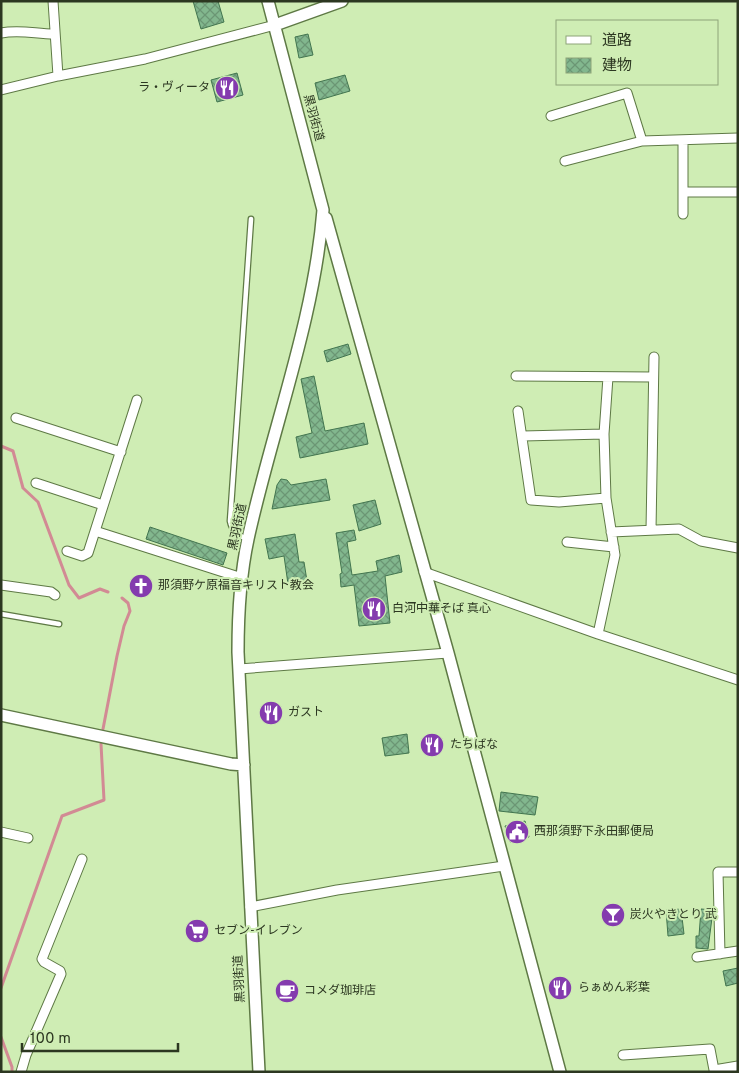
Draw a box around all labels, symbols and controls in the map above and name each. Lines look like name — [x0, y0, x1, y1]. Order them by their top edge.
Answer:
legend — [556, 20, 719, 85]
text: 道路 — [602, 32, 632, 51]
text: 建物 — [602, 57, 632, 76]
restaurant icon: ラ・ヴィータ — [214, 75, 240, 101]
place label: ラ・ヴィータ — [138, 80, 210, 96]
street label: 黒羽街道 — [299, 93, 327, 143]
street label: 黒羽街道 — [225, 502, 251, 552]
church icon: 那須野ケ原福音キリスト教会 — [128, 573, 154, 599]
place label: 那須野ケ原福音キリスト教会 — [158, 578, 314, 594]
restaurant icon: 白河中華そば 真心 — [361, 596, 387, 622]
place label: 白河中華そば 真心 — [392, 601, 491, 617]
restaurant icon: ガスト — [258, 700, 284, 726]
place label: ガスト — [288, 705, 324, 721]
restaurant icon: たちばな — [419, 732, 445, 758]
place label: たちばな — [450, 737, 498, 753]
public building icon: 西那須野下永田郵便局 — [504, 819, 530, 845]
place label: 西那須野下永田郵便局 — [534, 824, 654, 840]
bar icon: 炭火やきとり 武 — [600, 902, 626, 928]
place label: 炭火やきとり 武 — [630, 907, 717, 923]
supermarket icon: セブン-イレブン — [184, 918, 210, 944]
place label: セブン-イレブン — [214, 923, 303, 939]
street label: 黒羽街道 — [231, 955, 249, 1003]
restaurant icon: らぁめん彩葉 — [547, 975, 573, 1001]
cafe icon: コメダ珈琲店 — [274, 978, 300, 1004]
place label: らぁめん彩葉 — [578, 980, 650, 996]
place label: コメダ珈琲店 — [304, 983, 376, 999]
scale bar — [22, 1020, 179, 1052]
text: 100 m — [30, 1030, 71, 1049]

